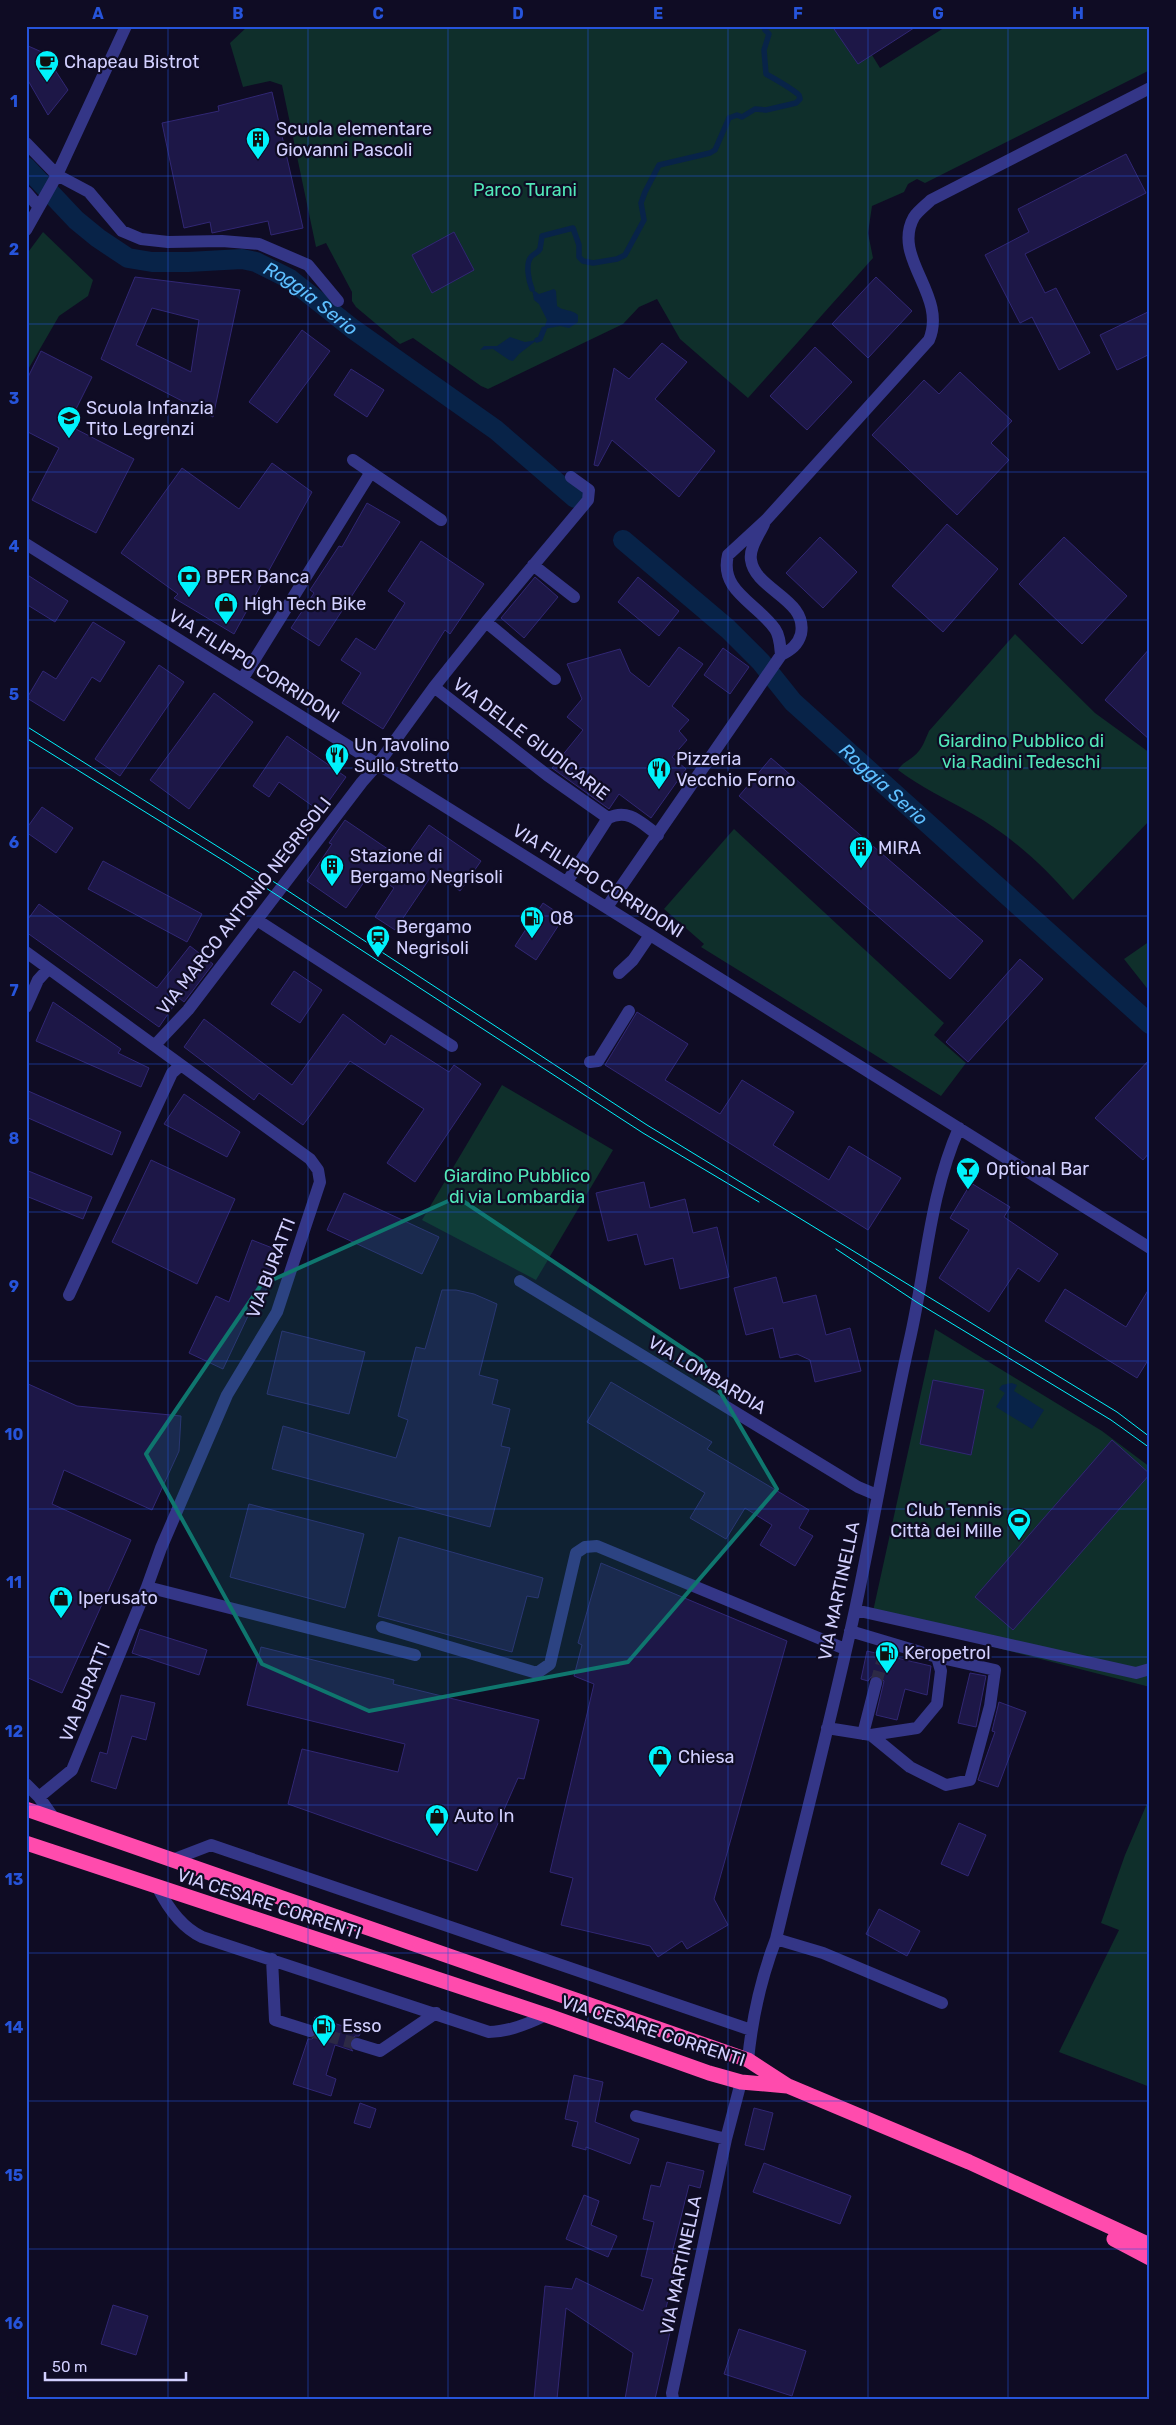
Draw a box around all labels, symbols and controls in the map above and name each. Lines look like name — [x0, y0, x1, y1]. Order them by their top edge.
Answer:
text: A — [92, 4, 104, 23]
text: B — [232, 4, 244, 23]
text: C — [372, 4, 384, 23]
text: D — [512, 4, 524, 23]
text: E — [653, 4, 663, 23]
text: F — [793, 4, 803, 23]
text: G — [932, 4, 944, 23]
text: H — [1072, 4, 1084, 23]
cafe icon: Chapeau Bistrot — [34, 49, 60, 83]
place label: Chapeau Bistrot — [64, 51, 199, 73]
text: 1 — [10, 92, 18, 111]
place label: Scuola elementare Giovanni Pascoli — [276, 118, 432, 161]
building icon: Scuola elementare Giovanni Pascoli — [245, 126, 271, 160]
park label: Parco Turani — [473, 179, 577, 201]
text: 2 — [9, 240, 19, 259]
water label: Roggia Serio — [260, 256, 363, 340]
text: 3 — [9, 389, 19, 408]
place label: Scuola Infanzia Tito Legrenzi — [86, 397, 214, 440]
school or university icon: Scuola Infanzia Tito Legrenzi — [56, 405, 82, 439]
text: 4 — [9, 537, 20, 556]
bank icon: BPER Banca — [176, 564, 202, 598]
place label: BPER Banca — [206, 566, 309, 588]
shop icon: High Tech Bike — [213, 591, 239, 625]
place label: High Tech Bike — [244, 593, 366, 615]
street label: VIA FILIPPO CORRIDONI — [164, 604, 344, 728]
street label: VIA DELLE GIUDICARIE — [448, 673, 614, 805]
text: 5 — [9, 685, 19, 704]
park label: Giardino Pubblico di via Radini Tedeschi — [938, 730, 1104, 773]
place label: Un Tavolino Sullo Stretto — [354, 734, 459, 777]
water label: Roggia Serio — [835, 738, 933, 830]
restaurant icon: Un Tavolino Sullo Stretto — [324, 742, 350, 776]
place label: Pizzeria Vecchio Forno — [676, 748, 796, 791]
restaurant icon: Pizzeria Vecchio Forno — [646, 756, 672, 790]
street label: VIA MARCO ANTONIO NEGRISOLI — [152, 793, 336, 1019]
street label: VIA FILIPPO CORRIDONI — [508, 819, 688, 943]
text: 6 — [9, 833, 19, 852]
building icon: MIRA — [848, 835, 874, 869]
place label: MIRA — [878, 837, 921, 859]
place label: Stazione di Bergamo Negrisoli — [350, 845, 503, 888]
building icon: Stazione di Bergamo Negrisoli — [319, 853, 345, 887]
fuel station icon: Q8 — [519, 905, 545, 939]
place label: Q8 — [550, 907, 574, 929]
place label: Bergamo Negrisoli — [396, 916, 472, 959]
station icon: Bergamo Negrisoli — [365, 924, 391, 958]
text: 7 — [9, 981, 19, 1000]
text: 8 — [9, 1129, 20, 1148]
bar icon: Optional Bar — [955, 1156, 981, 1190]
place label: Optional Bar — [986, 1158, 1089, 1180]
park label: Giardino Pubblico di via Lombardia — [444, 1165, 590, 1208]
street label: VIA BURATTI — [242, 1215, 300, 1321]
text: 9 — [9, 1277, 19, 1296]
street label: VIA LOMBARDIA — [644, 1331, 770, 1419]
text: 10 — [5, 1425, 24, 1444]
place label: Club Tennis Città dei Mille — [890, 1499, 1002, 1542]
sports icon: Club Tennis Città dei Mille — [1006, 1507, 1032, 1541]
street label: VIA MARTINELLA — [814, 1519, 864, 1663]
text: 11 — [6, 1573, 22, 1592]
shop icon: Iperusato — [48, 1585, 74, 1619]
place label: Iperusato — [78, 1587, 158, 1609]
street label: VIA BURATTI — [55, 1639, 115, 1745]
fuel station icon: Keropetrol — [874, 1640, 900, 1674]
place label: Keropetrol — [904, 1642, 991, 1664]
text: 12 — [5, 1722, 23, 1741]
shop icon: Chiesa — [647, 1744, 673, 1778]
place label: Chiesa — [678, 1746, 735, 1768]
shop icon: Auto In — [424, 1803, 450, 1837]
place label: Auto In — [454, 1805, 514, 1827]
street label: VIA CESARE CORRENTI — [174, 1864, 364, 1944]
text: 13 — [5, 1870, 23, 1889]
street label: VIA CESARE CORRENTI — [558, 1991, 748, 2071]
fuel station icon: Esso — [311, 2013, 337, 2047]
place label: Esso — [342, 2015, 382, 2037]
text: 14 — [5, 2018, 24, 2037]
text: 15 — [5, 2166, 23, 2185]
street label: VIA MARTINELLA — [656, 2193, 706, 2337]
text: 16 — [5, 2314, 23, 2333]
scale bar — [45, 2350, 186, 2382]
text: 50 m — [52, 2358, 87, 2376]

